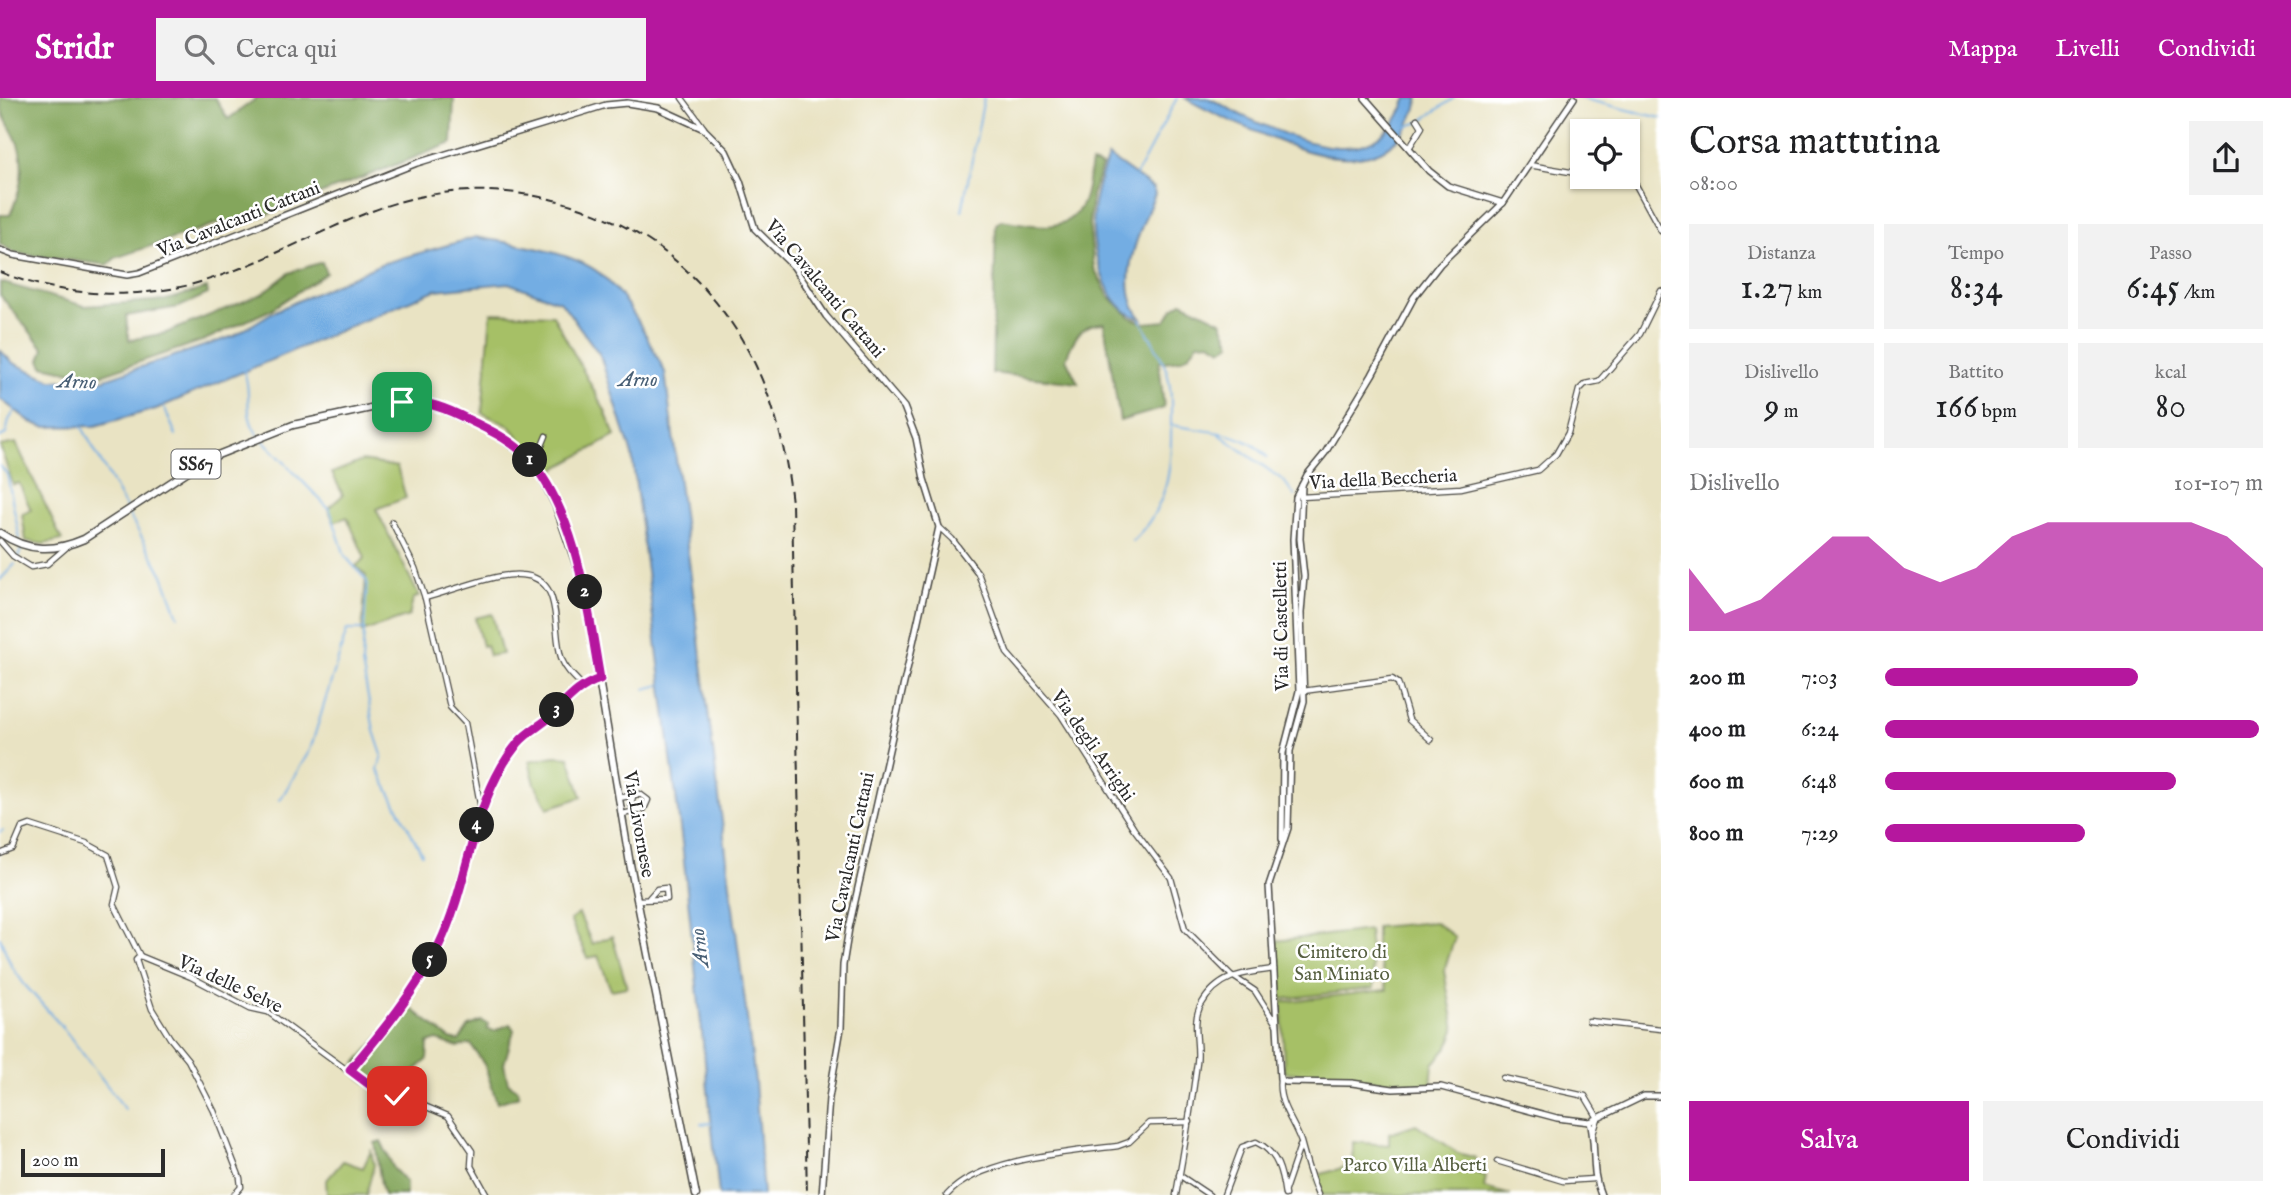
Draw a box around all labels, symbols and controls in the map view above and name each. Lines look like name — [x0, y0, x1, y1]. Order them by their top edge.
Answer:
search box — [156, 18, 646, 81]
text: Stridr — [35, 28, 114, 70]
icon: search — [180, 30, 218, 68]
text: Cerca qui — [236, 33, 337, 66]
text: Mappa — [1948, 34, 2017, 65]
text: Livelli — [2055, 34, 2120, 65]
text: Condividi — [2158, 34, 2256, 65]
map controls — [1570, 119, 1640, 189]
button: locate — [1570, 119, 1640, 189]
text: Corsa mattutina — [1689, 119, 1940, 167]
button: share — [2189, 121, 2263, 195]
text: 08:00 — [1689, 169, 1738, 198]
street label: Via Cavalcanti Cattani — [153, 176, 324, 264]
street label: Via Cavalcanti Cattani — [759, 214, 889, 363]
text: Distanza — [1747, 242, 1816, 266]
text: Tempo — [1948, 242, 2004, 266]
text: Passo — [2149, 242, 2192, 266]
text: 1.27 — [1740, 266, 1793, 311]
text: 8:34 — [1949, 266, 2003, 311]
text: 6:45 — [2126, 266, 2180, 311]
text: km — [1793, 281, 1822, 305]
text: /km — [2180, 281, 2215, 305]
text: Dislivello — [1744, 361, 1819, 385]
text: Battito — [1948, 361, 2004, 385]
text: kcal — [2155, 361, 2187, 385]
water label: Arno — [616, 367, 658, 394]
water label: Arno — [55, 368, 97, 397]
pin — [372, 372, 432, 432]
icon: arrive — [383, 383, 421, 421]
text: 9 — [1764, 385, 1780, 430]
text: 166 — [1935, 385, 1978, 430]
text: 80 — [2155, 385, 2186, 430]
text: m — [1780, 400, 1798, 424]
text: bpm — [1978, 400, 2017, 424]
pin: 1 — [512, 442, 548, 478]
text: 1 — [526, 447, 533, 471]
road number: SS67 — [172, 450, 220, 478]
street label: Via della Beccheria — [1308, 464, 1458, 496]
text: Dislivello — [1689, 469, 1780, 498]
text: 101–107 m — [2174, 469, 2263, 498]
street label: Via di Castelletti — [1269, 561, 1295, 692]
pin: 2 — [568, 574, 602, 610]
text: 2 — [580, 579, 589, 603]
text: 200 m — [1689, 663, 1745, 692]
text: 7:03 — [1801, 663, 1838, 692]
street label: Via degli Arrighi — [1044, 685, 1140, 807]
pin: 3 — [540, 692, 574, 728]
text: 3 — [553, 697, 560, 721]
text: 400 m — [1689, 715, 1746, 744]
text: 6:24 — [1801, 715, 1839, 744]
text: 600 m — [1689, 767, 1744, 796]
text: 6:48 — [1801, 767, 1837, 796]
street label: Via Livornese — [617, 768, 659, 880]
street label: Via Cavalcanti Cattani — [821, 770, 881, 946]
pin: 4 — [460, 808, 494, 842]
text: 4 — [472, 812, 481, 836]
text: 800 m — [1689, 819, 1743, 848]
text: 7:29 — [1801, 819, 1839, 848]
water label: Arno — [685, 927, 717, 971]
park label: Cimitero di San Miniato — [1294, 941, 1390, 987]
pin: 5 — [412, 942, 448, 978]
text: 5 — [426, 947, 433, 971]
street label: Via delle Selve — [173, 950, 286, 1020]
pin — [367, 1066, 427, 1126]
icon: check — [378, 1077, 416, 1115]
button: Salva — [1689, 1101, 1969, 1181]
button: Condividi — [1983, 1101, 2263, 1181]
scale bar — [21, 1146, 164, 1178]
text: 200 m — [32, 1149, 78, 1173]
park label: Parco Villa Alberti — [1343, 1154, 1487, 1178]

